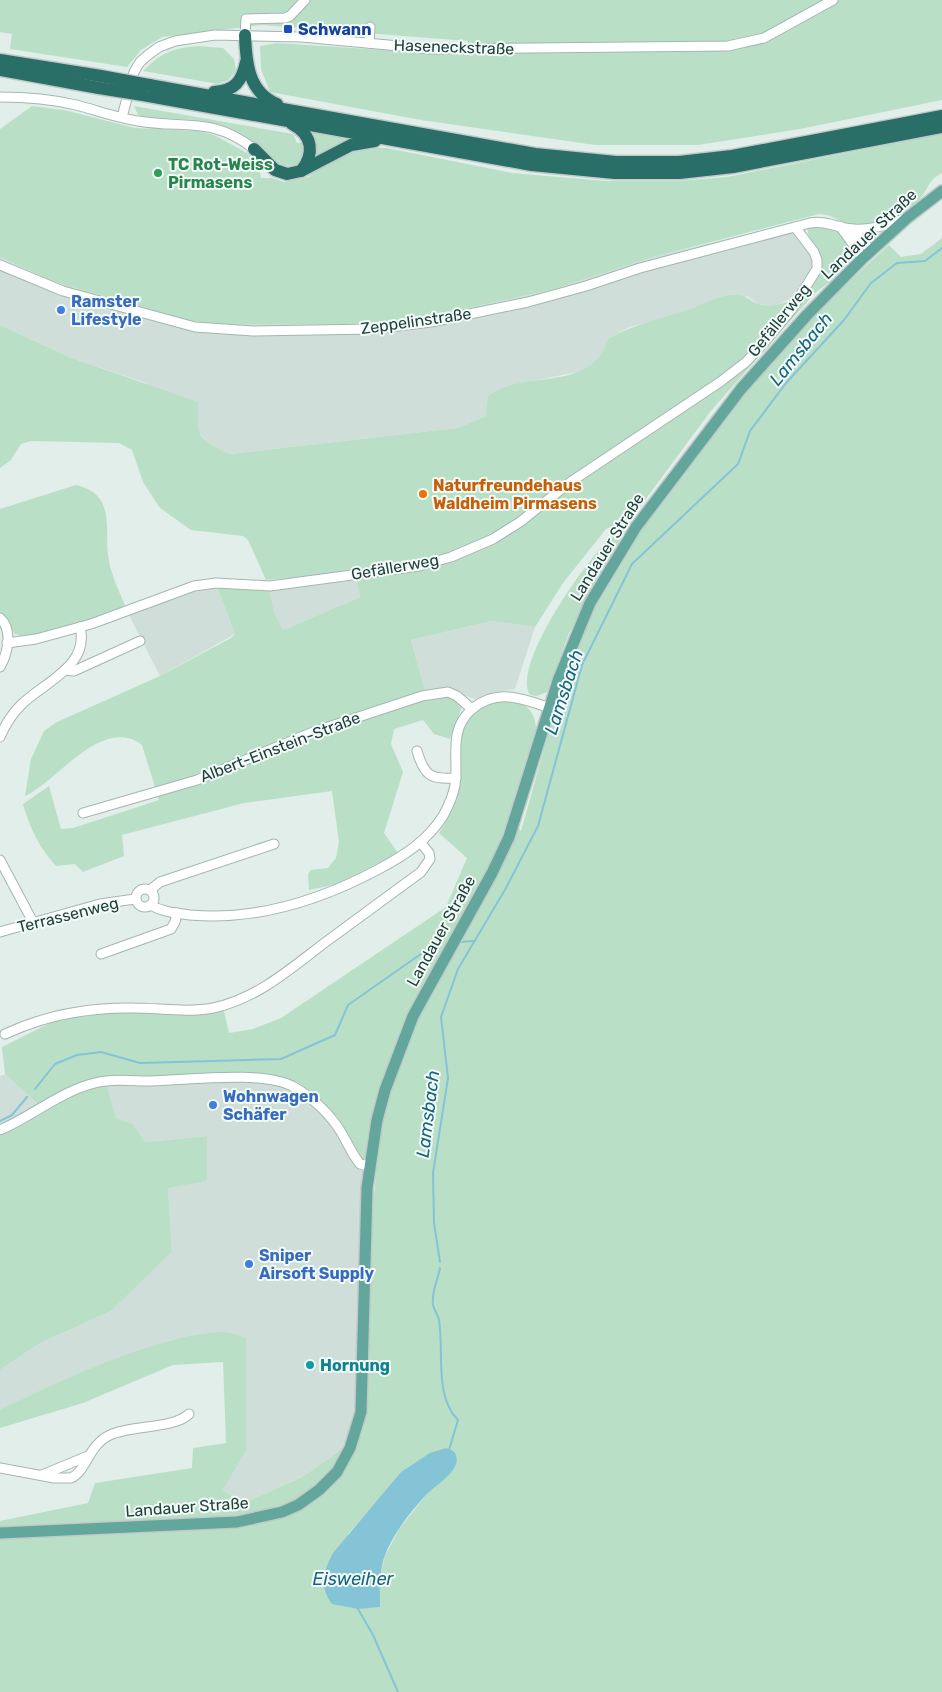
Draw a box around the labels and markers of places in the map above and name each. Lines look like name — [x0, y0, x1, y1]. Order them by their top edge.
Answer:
place label: Schwann — [298, 20, 371, 39]
marker: Schwann — [282, 23, 294, 35]
place label: TC Rot-Weiss Pirmasens — [168, 155, 273, 192]
marker: TC Rot-Weiss Pirmasens — [152, 167, 164, 179]
place label: Ramster Lifestyle — [71, 292, 142, 329]
marker: Ramster Lifestyle — [55, 304, 67, 316]
place label: Naturfreundehaus Waldheim Pirmasens — [433, 476, 597, 513]
marker: Naturfreundehaus Waldheim Pirmasens — [417, 488, 429, 500]
place label: Wohnwagen Schäfer — [223, 1087, 319, 1124]
marker: Wohnwagen Schäfer — [207, 1099, 219, 1111]
place label: Sniper Airsoft Supply — [259, 1246, 374, 1283]
marker: Sniper Airsoft Supply — [243, 1258, 255, 1270]
place label: Hornung — [320, 1356, 390, 1375]
marker: Hornung — [304, 1359, 316, 1371]

